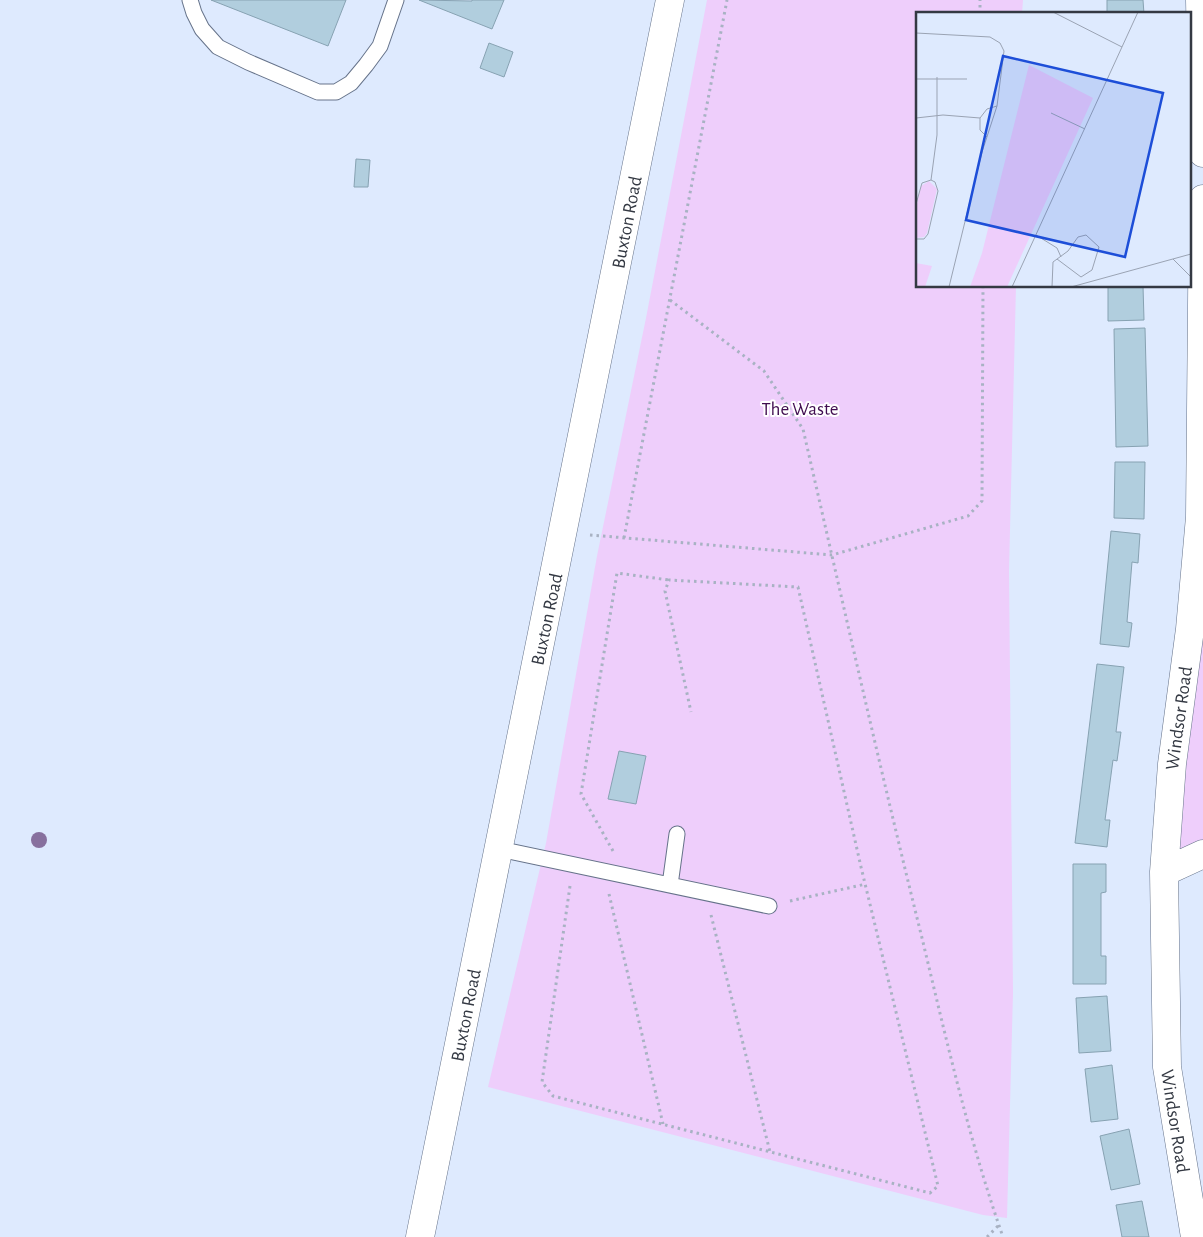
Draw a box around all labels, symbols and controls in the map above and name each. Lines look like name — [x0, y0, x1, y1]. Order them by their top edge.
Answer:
inset map — [916, 12, 1190, 288]
street label: Buxton Road — [609, 174, 646, 270]
park label: The Waste — [761, 400, 839, 419]
street label: Buxton Road — [528, 571, 567, 667]
street label: Windsor Road — [1163, 665, 1196, 771]
street label: Buxton Road — [448, 967, 485, 1063]
street label: Windsor Road — [1157, 1068, 1192, 1174]

